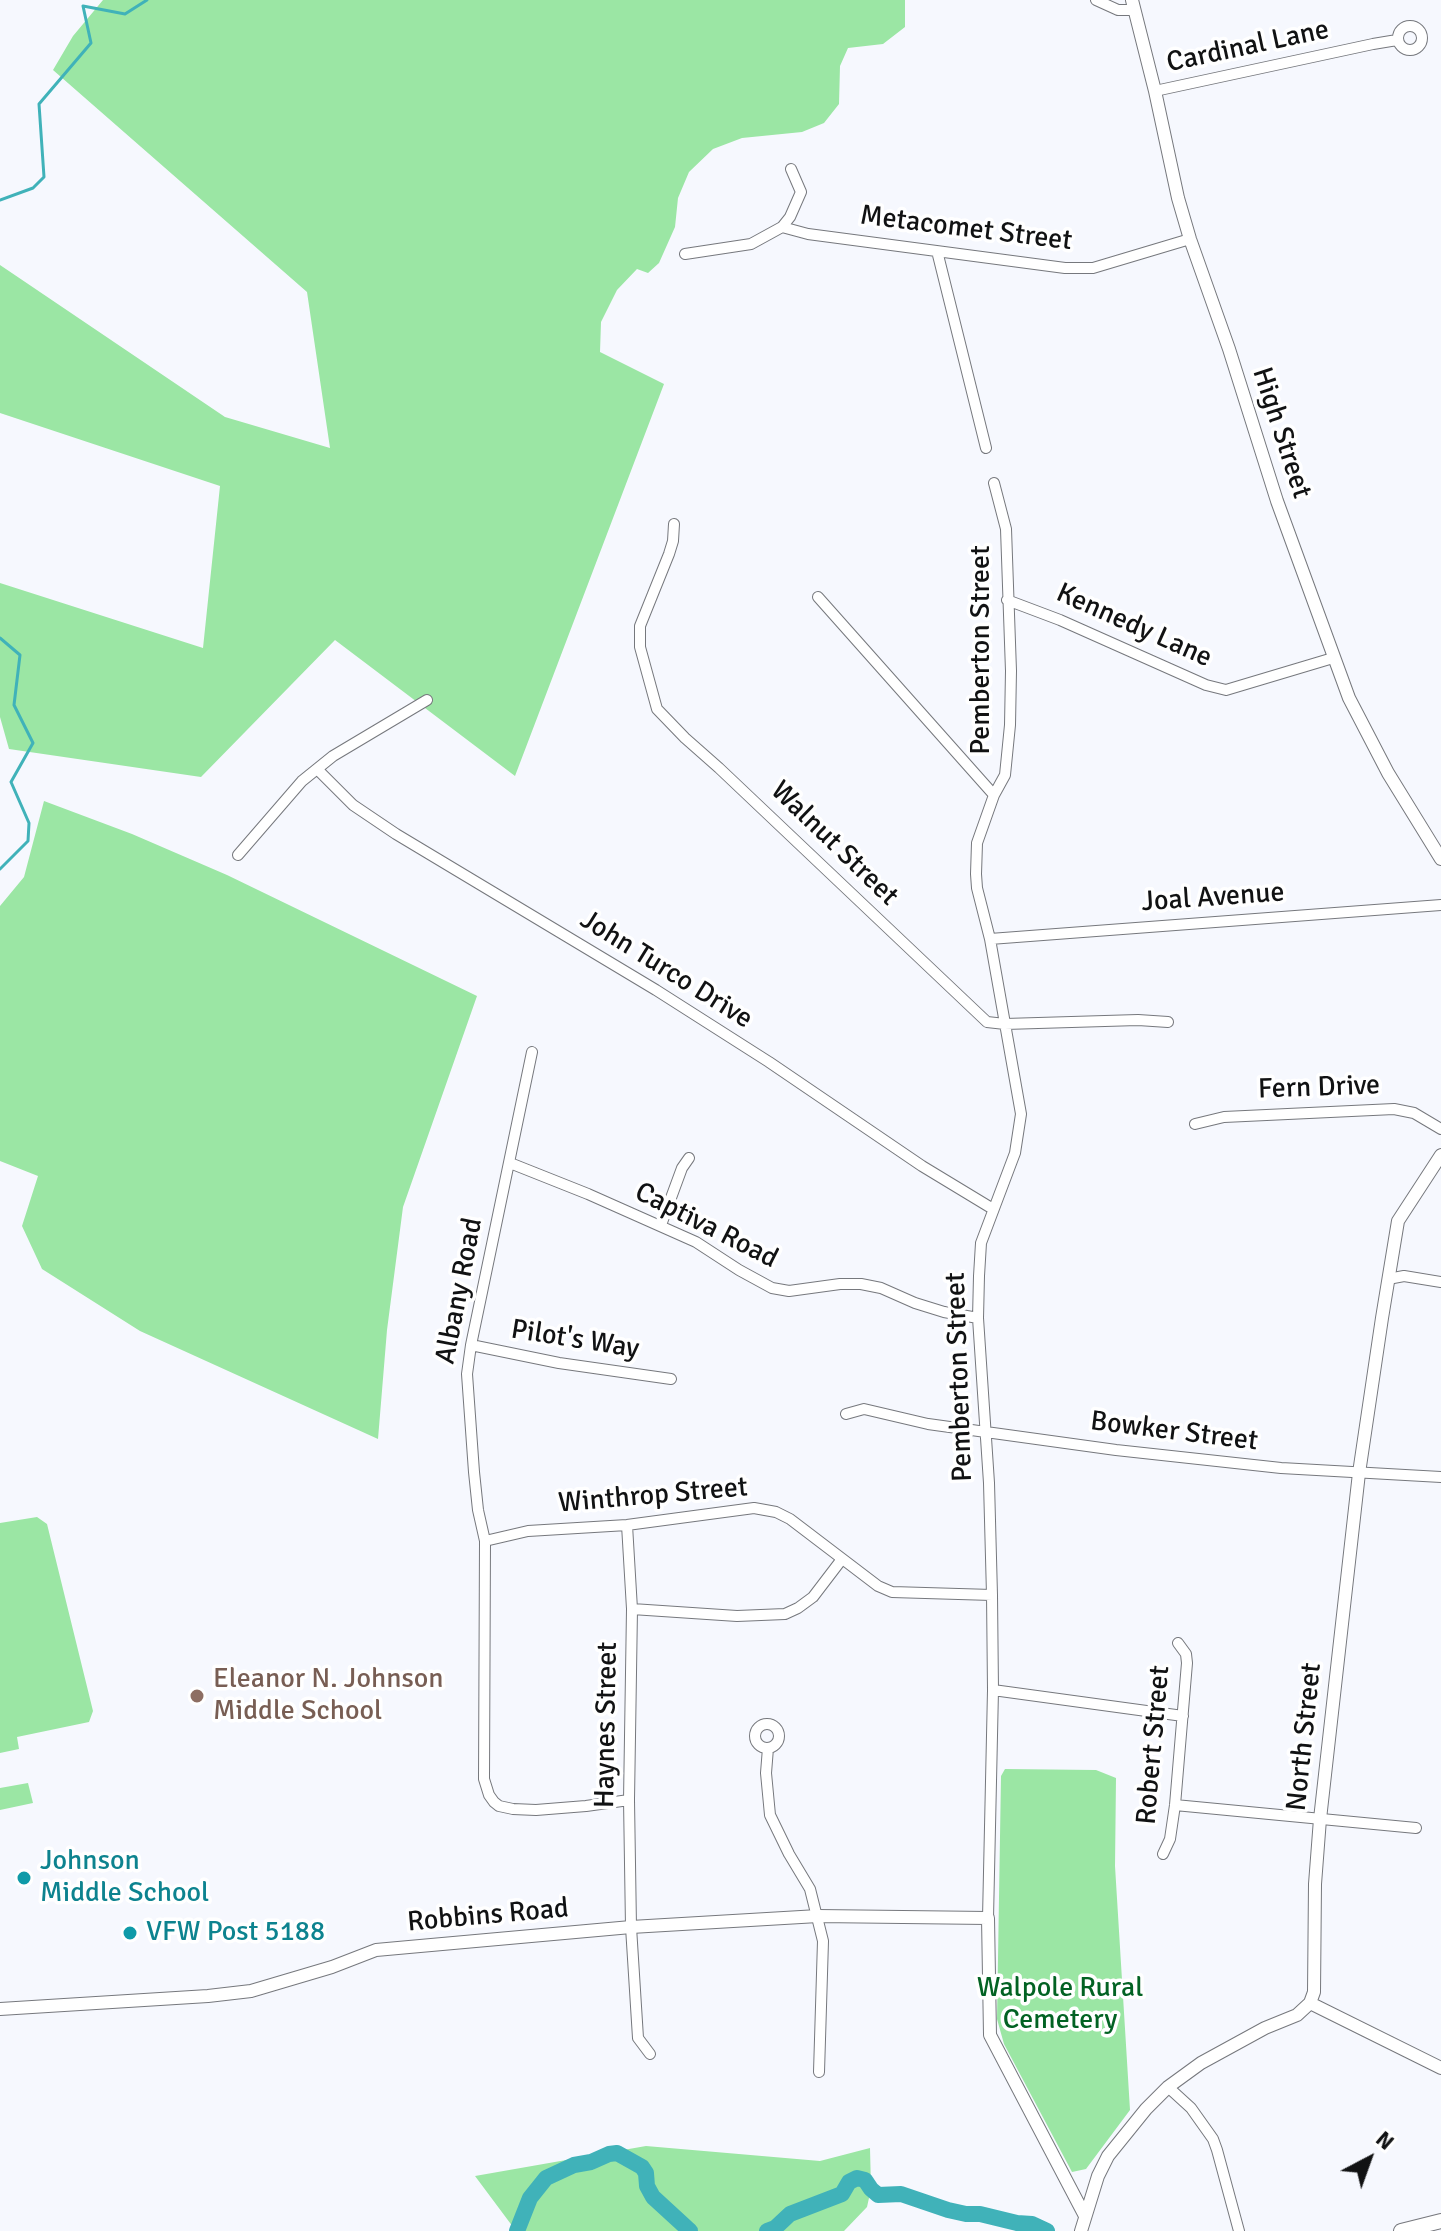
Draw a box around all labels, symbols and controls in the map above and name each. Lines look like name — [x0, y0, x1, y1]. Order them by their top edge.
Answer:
street label: Cardinal Lane — [1164, 13, 1332, 81]
street label: Metacomet Street — [858, 199, 1074, 259]
street label: High Street — [1244, 363, 1318, 503]
street label: Pemberton Street — [965, 545, 999, 755]
street label: Kennedy Lane — [1051, 577, 1217, 675]
street label: Walnut Street — [763, 775, 905, 913]
street label: Joal Avenue — [1140, 876, 1286, 920]
street label: John Turco Drive — [574, 904, 758, 1036]
street label: Fern Drive — [1257, 1069, 1381, 1107]
street label: Captiva Road — [629, 1176, 783, 1276]
street label: Albany Road — [429, 1215, 491, 1367]
street label: Pemberton Street — [940, 1272, 980, 1482]
street label: Pilot's Way — [508, 1313, 642, 1367]
street label: Bowker Street — [1088, 1405, 1260, 1459]
street label: Winthrop Street — [557, 1471, 749, 1521]
street label: Haynes Street — [589, 1641, 625, 1809]
street label: North Street — [1281, 1661, 1329, 1813]
place label: Eleanor N. Johnson Middle School — [213, 1663, 444, 1729]
street label: Robert Street — [1130, 1664, 1178, 1826]
marker: Eleanor N. Johnson Middle School — [188, 1687, 206, 1705]
place label: Johnson Middle School — [40, 1845, 209, 1911]
marker: Johnson Middle School — [15, 1869, 33, 1887]
street label: Robbins Road — [406, 1892, 570, 1940]
place label: VFW Post 5188 — [146, 1916, 325, 1950]
marker: VFW Post 5188 — [121, 1924, 139, 1942]
park label: Walpole Rural Cemetery — [977, 1972, 1143, 2038]
north arrow — [1329, 2119, 1409, 2199]
text: N — [1370, 2125, 1400, 2156]

